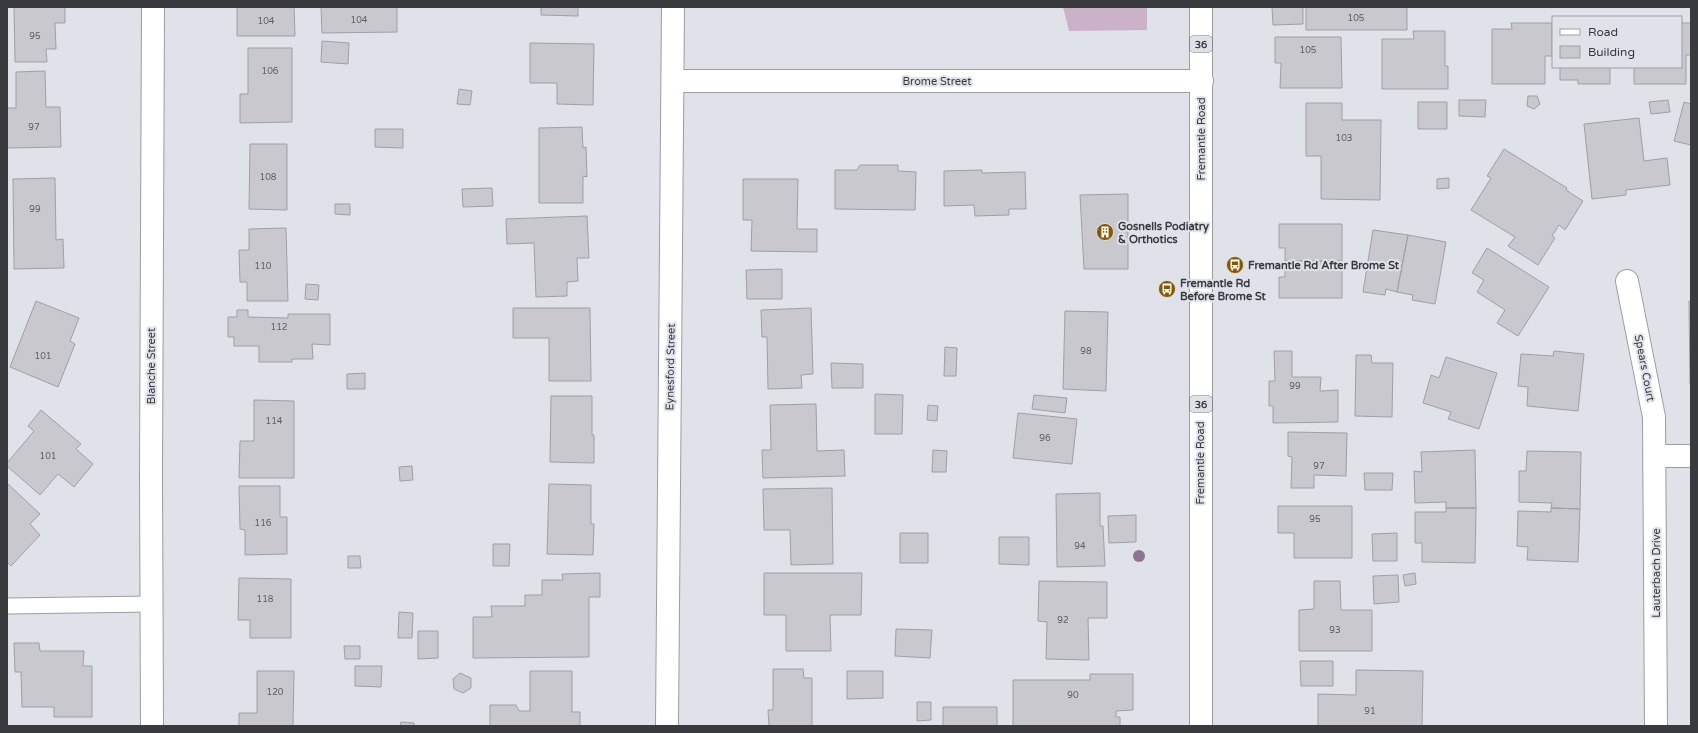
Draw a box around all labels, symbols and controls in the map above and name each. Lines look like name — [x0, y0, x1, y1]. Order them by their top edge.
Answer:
house number: 105 — [1348, 13, 1365, 24]
house number: 104 — [351, 15, 368, 26]
house number: 104 — [258, 16, 275, 27]
legend — [1552, 16, 1682, 68]
text: Road — [1588, 25, 1618, 39]
house number: 95 — [29, 31, 41, 42]
road number: 36 — [1190, 36, 1212, 52]
house number: 105 — [1300, 45, 1317, 56]
text: Building — [1588, 45, 1635, 59]
house number: 106 — [262, 66, 279, 77]
street label: Brome Street — [903, 75, 971, 88]
street label: Fremantle Road — [1195, 97, 1208, 181]
house number: 97 — [28, 122, 40, 133]
house number: 103 — [1336, 133, 1352, 144]
house number: 108 — [260, 172, 277, 183]
house number: 99 — [29, 204, 41, 215]
place label: Gosnells Podiatry & Orthotics — [1118, 220, 1209, 246]
building icon: Gosnells Podiatry & Orthotics — [1095, 222, 1115, 242]
bus stop icon: Fremantle Rd After Brome St — [1225, 255, 1245, 275]
place label: Fremantle Rd After Brome St — [1248, 259, 1400, 272]
house number: 110 — [255, 261, 272, 272]
place label: Fremantle Rd Before Brome St — [1180, 277, 1266, 303]
bus stop icon: Fremantle Rd Before Brome St — [1157, 279, 1177, 299]
house number: 112 — [271, 322, 287, 333]
street label: Eynesford Street — [663, 323, 678, 411]
street label: Blanche Street — [145, 328, 158, 404]
street label: Spears Court — [1632, 334, 1657, 403]
house number: 98 — [1080, 346, 1092, 357]
house number: 101 — [35, 351, 51, 362]
house number: 99 — [1289, 381, 1301, 392]
road number: 36 — [1190, 396, 1212, 412]
house number: 114 — [266, 416, 283, 427]
street label: Fremantle Road — [1194, 421, 1207, 505]
house number: 96 — [1039, 433, 1051, 444]
house number: 101 — [40, 451, 56, 462]
house number: 97 — [1313, 461, 1325, 472]
house number: 95 — [1309, 514, 1321, 525]
house number: 116 — [255, 518, 272, 529]
street label: Lauterbach Drive — [1650, 528, 1663, 618]
house number: 94 — [1074, 541, 1086, 552]
house number: 118 — [257, 594, 274, 605]
house number: 92 — [1057, 615, 1069, 626]
house number: 93 — [1329, 625, 1341, 636]
house number: 120 — [267, 687, 284, 698]
house number: 90 — [1067, 690, 1079, 701]
house number: 91 — [1364, 706, 1376, 717]

